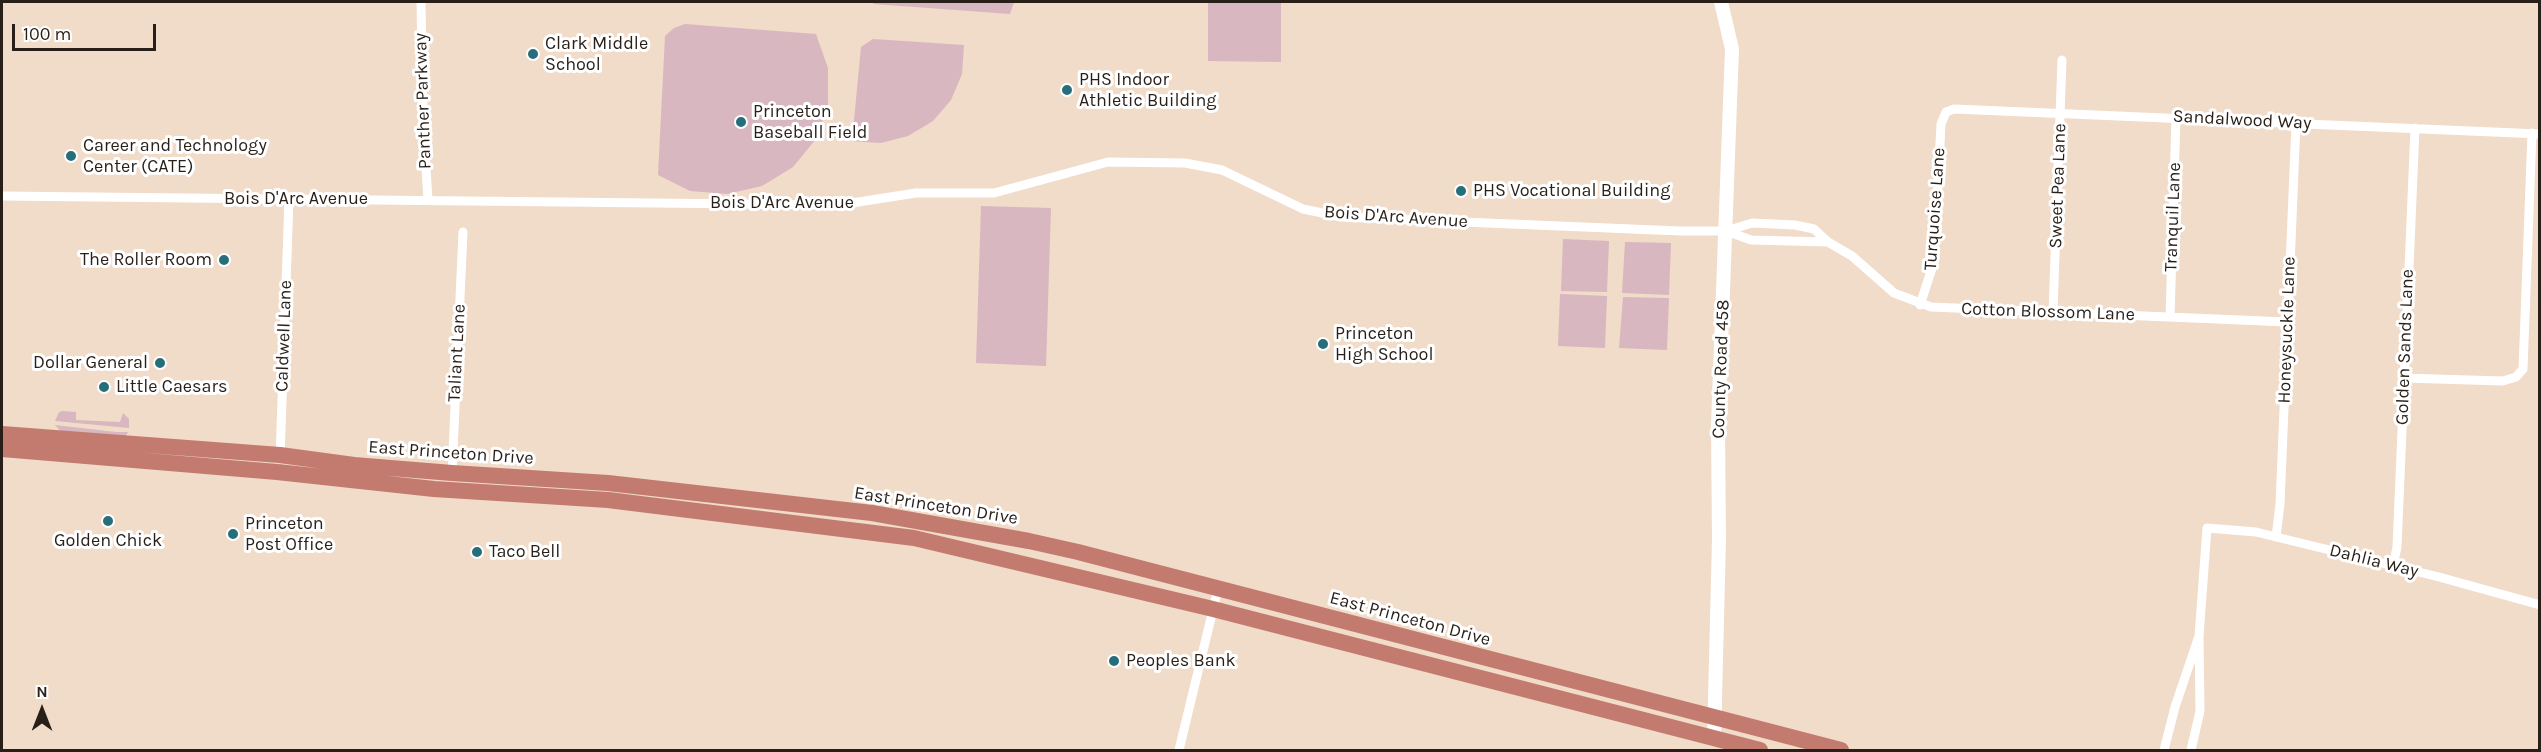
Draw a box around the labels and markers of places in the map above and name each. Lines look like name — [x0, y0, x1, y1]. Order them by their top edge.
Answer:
place label: Clark Middle School — [545, 33, 648, 76]
marker: Clark Middle School — [526, 47, 540, 61]
place label: PHS Indoor Athletic Building — [1079, 69, 1216, 112]
marker: PHS Indoor Athletic Building — [1060, 83, 1074, 97]
place label: Princeton Baseball Field — [753, 101, 867, 144]
marker: Princeton Baseball Field — [734, 115, 748, 129]
place label: Career and Technology Center (CATE) — [83, 135, 267, 178]
marker: Career and Technology Center (CATE) — [64, 149, 78, 163]
place label: PHS Vocational Building — [1473, 180, 1670, 202]
marker: PHS Vocational Building — [1454, 184, 1468, 198]
place label: The Roller Room — [80, 249, 212, 271]
marker: The Roller Room — [217, 253, 231, 267]
place label: Princeton High School — [1335, 323, 1433, 366]
marker: Princeton High School — [1316, 337, 1330, 351]
place label: Dollar General — [33, 352, 148, 374]
marker: Dollar General — [153, 356, 167, 370]
place label: Little Caesars — [116, 376, 227, 398]
marker: Little Caesars — [97, 380, 111, 394]
place label: Princeton Post Office — [245, 513, 333, 556]
marker: Golden Chick — [101, 514, 115, 528]
marker: Princeton Post Office — [226, 527, 240, 541]
place label: Golden Chick — [54, 530, 162, 552]
place label: Taco Bell — [489, 541, 560, 563]
marker: Taco Bell — [470, 545, 484, 559]
place label: Peoples Bank — [1126, 650, 1236, 672]
marker: Peoples Bank — [1107, 654, 1121, 668]

